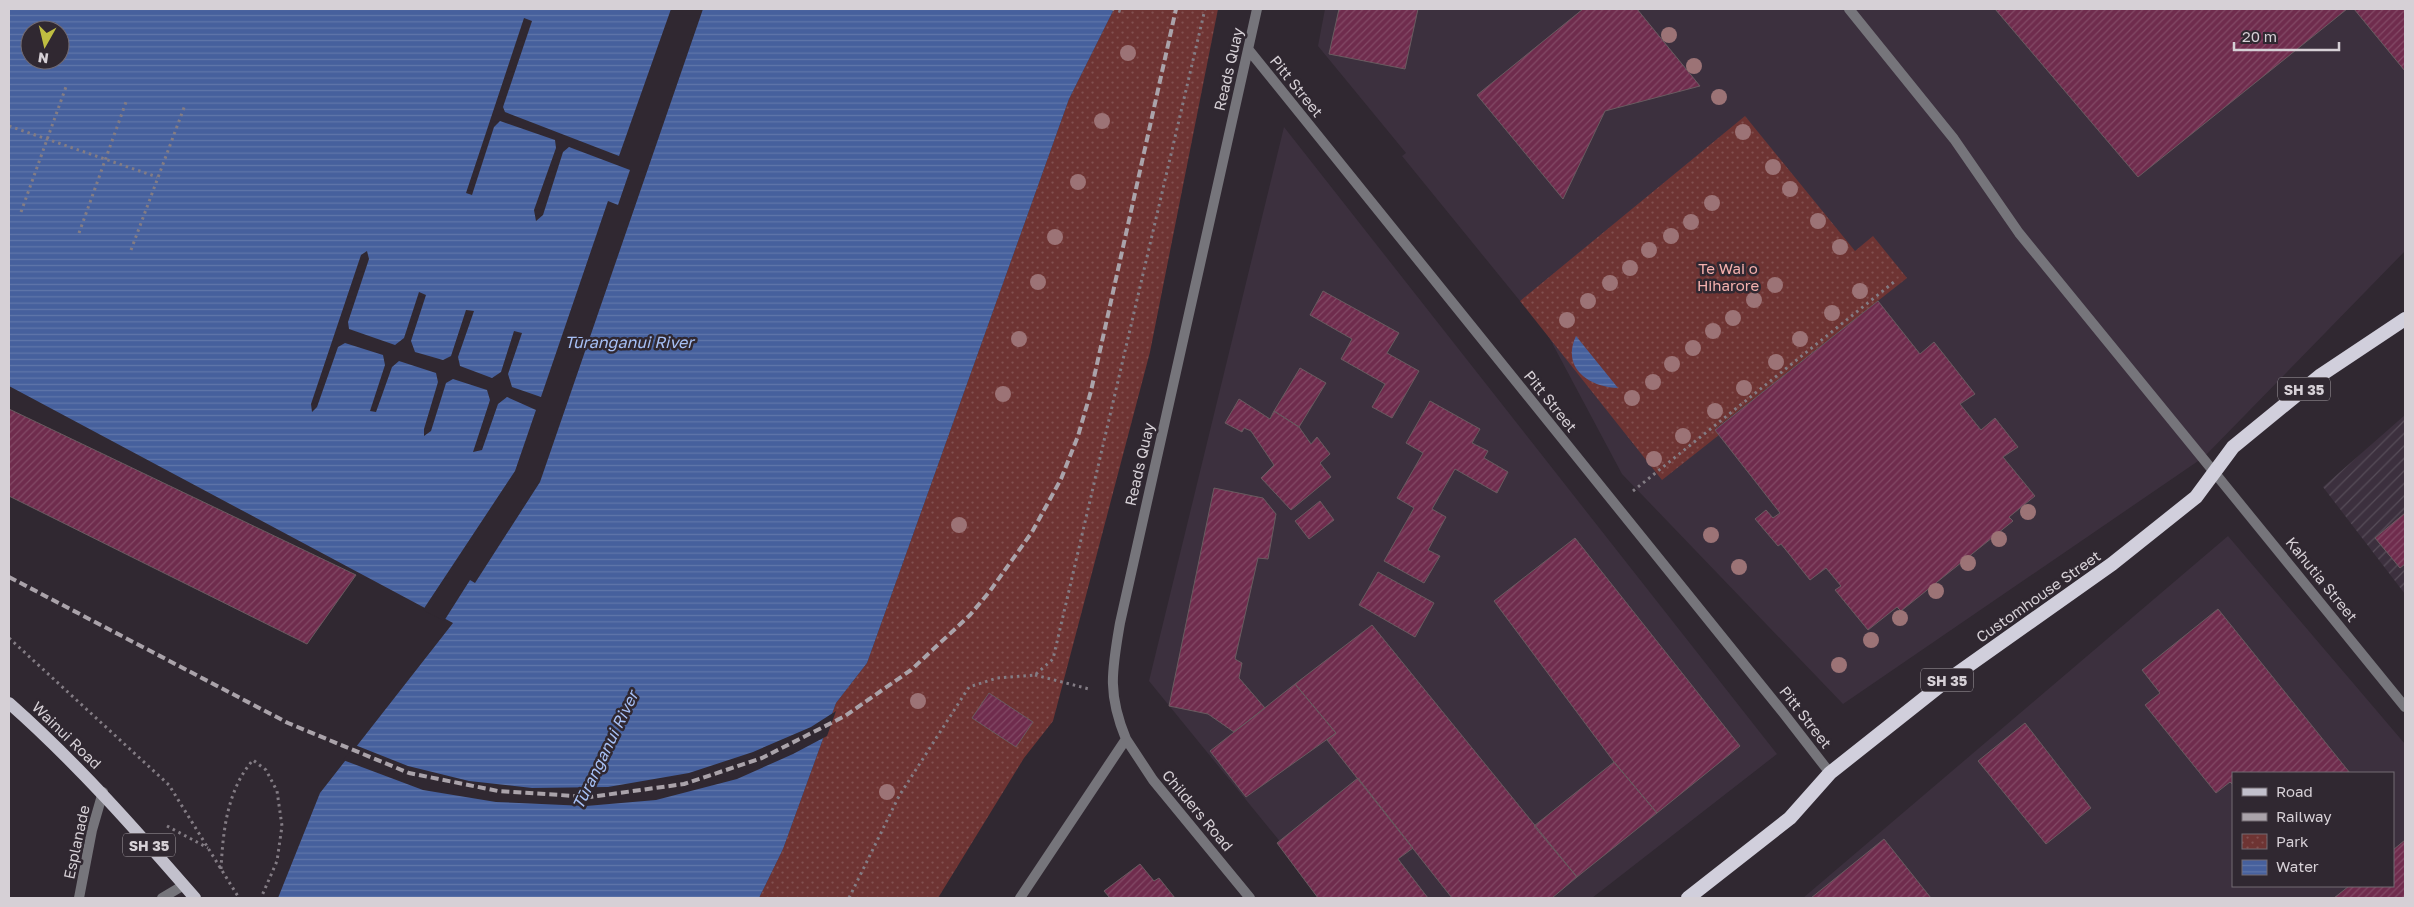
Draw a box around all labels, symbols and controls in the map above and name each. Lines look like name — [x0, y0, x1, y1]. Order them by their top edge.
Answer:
north arrow — [20, 20, 70, 70]
scale bar — [2234, 20, 2339, 52]
street label: Reads Quay — [1210, 25, 1246, 112]
text: 20 m — [2242, 27, 2277, 45]
text: N — [37, 49, 50, 68]
street label: Pitt Street — [1267, 52, 1327, 120]
park label: Te Wai o Hiharore — [1697, 259, 1759, 294]
water label: Tūranganui River — [564, 332, 696, 352]
street label: Pitt Street — [1521, 367, 1581, 435]
road number: SH 35 — [2278, 378, 2330, 400]
street label: Reads Quay — [1121, 420, 1157, 507]
street label: Kahutia Street — [2282, 533, 2362, 625]
street label: Customhouse Street — [1972, 546, 2104, 646]
road number: SH 35 — [1921, 668, 1973, 692]
street label: Pitt Street — [1776, 682, 1836, 752]
water label: Tūranganui River — [568, 685, 644, 812]
street label: Wainui Road — [29, 698, 105, 772]
street label: Childers Road — [1159, 766, 1237, 854]
legend — [2232, 772, 2394, 887]
text: Road — [2276, 782, 2313, 800]
street label: Esplanade — [59, 803, 93, 881]
text: Railway — [2276, 807, 2332, 825]
text: Park — [2276, 832, 2309, 850]
road number: SH 35 — [123, 834, 175, 856]
text: Water — [2276, 857, 2319, 875]

